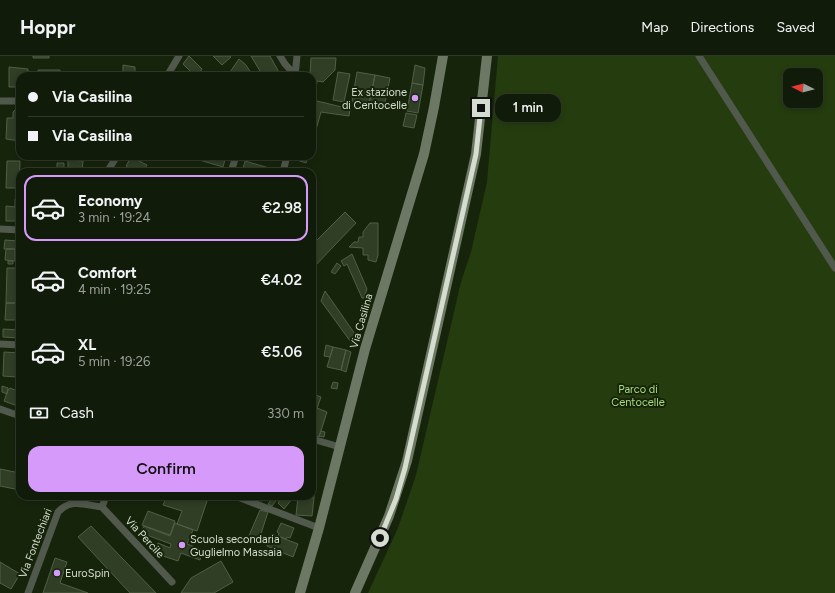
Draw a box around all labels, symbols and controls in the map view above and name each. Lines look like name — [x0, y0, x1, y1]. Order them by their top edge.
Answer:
text: Hoppr — [20, 16, 75, 39]
text: Map — [641, 19, 669, 36]
text: Directions — [691, 19, 754, 36]
text: Saved — [776, 19, 815, 36]
north arrow — [783, 68, 823, 108]
map controls — [783, 68, 823, 108]
place label: Ex stazione di Centocelle — [342, 86, 407, 112]
text: Via Casilina — [52, 88, 132, 106]
marker: Ex stazione di Centocelle — [410, 93, 420, 103]
callout: 1 min — [495, 94, 561, 122]
route end — [472, 99, 490, 117]
text: 1 min — [513, 100, 543, 115]
text: Via Casilina — [52, 127, 132, 145]
icon: car — [30, 190, 66, 226]
text: Economy — [78, 192, 143, 210]
text: €2.98 — [262, 199, 302, 217]
text: 3 min · 19:24 — [78, 210, 151, 225]
icon: car — [30, 262, 66, 298]
text: Comfort — [78, 264, 137, 282]
text: €4.02 — [261, 271, 302, 289]
text: 4 min · 19:25 — [78, 282, 151, 297]
street label: Via Casilina — [347, 292, 376, 350]
icon: car — [30, 334, 66, 370]
text: XL — [78, 336, 96, 354]
text: €5.06 — [261, 343, 302, 361]
text: 5 min · 19:26 — [78, 354, 150, 369]
park label: Parco di Centocelle — [611, 383, 665, 409]
icon: cash — [28, 402, 50, 424]
text: Cash — [60, 404, 94, 422]
text: 330 m — [267, 406, 304, 421]
button: Confirm — [28, 446, 304, 492]
street label: Via Fontechiari — [16, 506, 55, 580]
street label: Via Percile — [122, 514, 167, 561]
route start — [371, 529, 389, 547]
place label: Scuola secondaria Guglielmo Massaia — [190, 533, 282, 559]
marker: Scuola secondaria Guglielmo Massaia — [177, 540, 187, 550]
place label: EuroSpin — [65, 567, 110, 580]
marker: EuroSpin — [52, 568, 62, 578]

